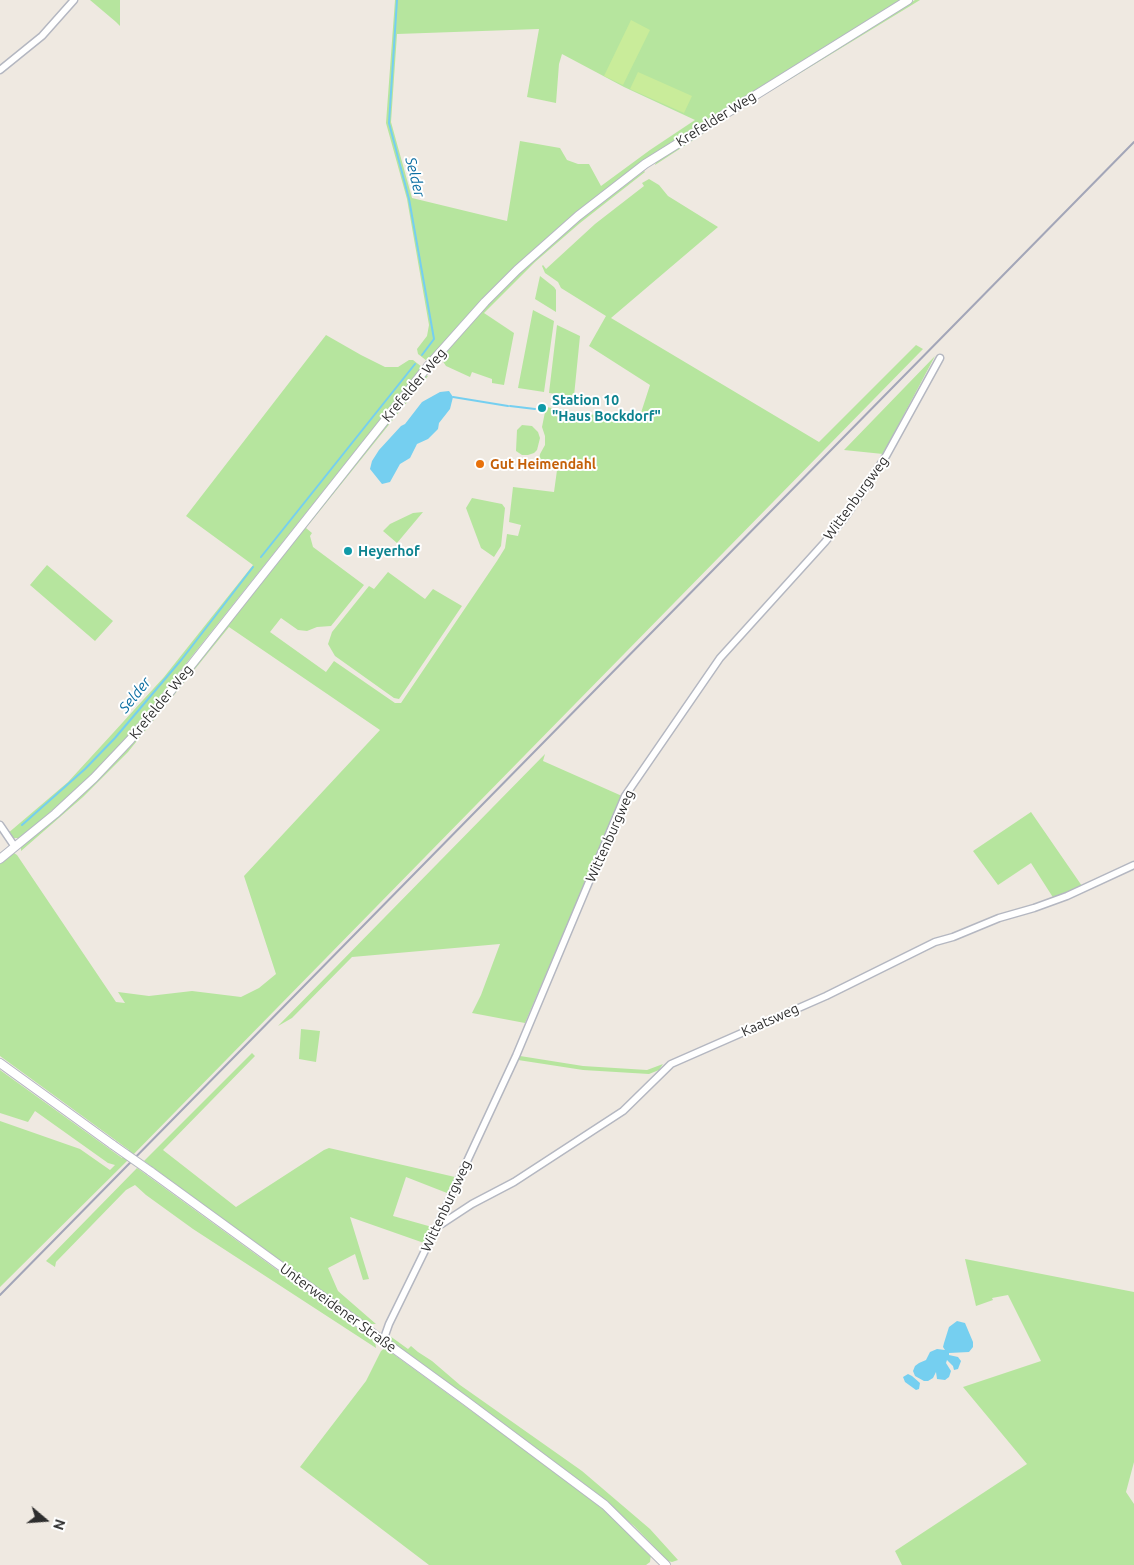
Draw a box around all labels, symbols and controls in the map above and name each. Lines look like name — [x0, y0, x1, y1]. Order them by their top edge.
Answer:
street label: Krefelder Weg — [673, 88, 759, 150]
water label: Selder — [401, 155, 429, 199]
street label: Krefelder Weg — [378, 345, 450, 425]
place label: Station 10 "Haus Bockdorf" — [552, 392, 661, 424]
marker: Station 10 "Haus Bockdorf" — [536, 402, 548, 414]
street label: Wittenburgweg — [820, 453, 892, 543]
place label: Gut Heimendahl — [490, 456, 596, 472]
marker: Gut Heimendahl — [474, 458, 486, 470]
place label: Heyerhof — [358, 543, 420, 559]
marker: Heyerhof — [342, 545, 354, 557]
street label: Krefelder Weg — [126, 661, 196, 743]
water label: Selder — [115, 673, 155, 717]
street label: Wittenburgweg — [582, 787, 638, 885]
street label: Kaatsweg — [739, 1000, 801, 1040]
street label: Wittenburgweg — [417, 1157, 475, 1255]
street label: Unterweidener Straße — [276, 1260, 400, 1356]
north arrow — [20, 1495, 70, 1545]
text: N — [50, 1517, 68, 1532]

